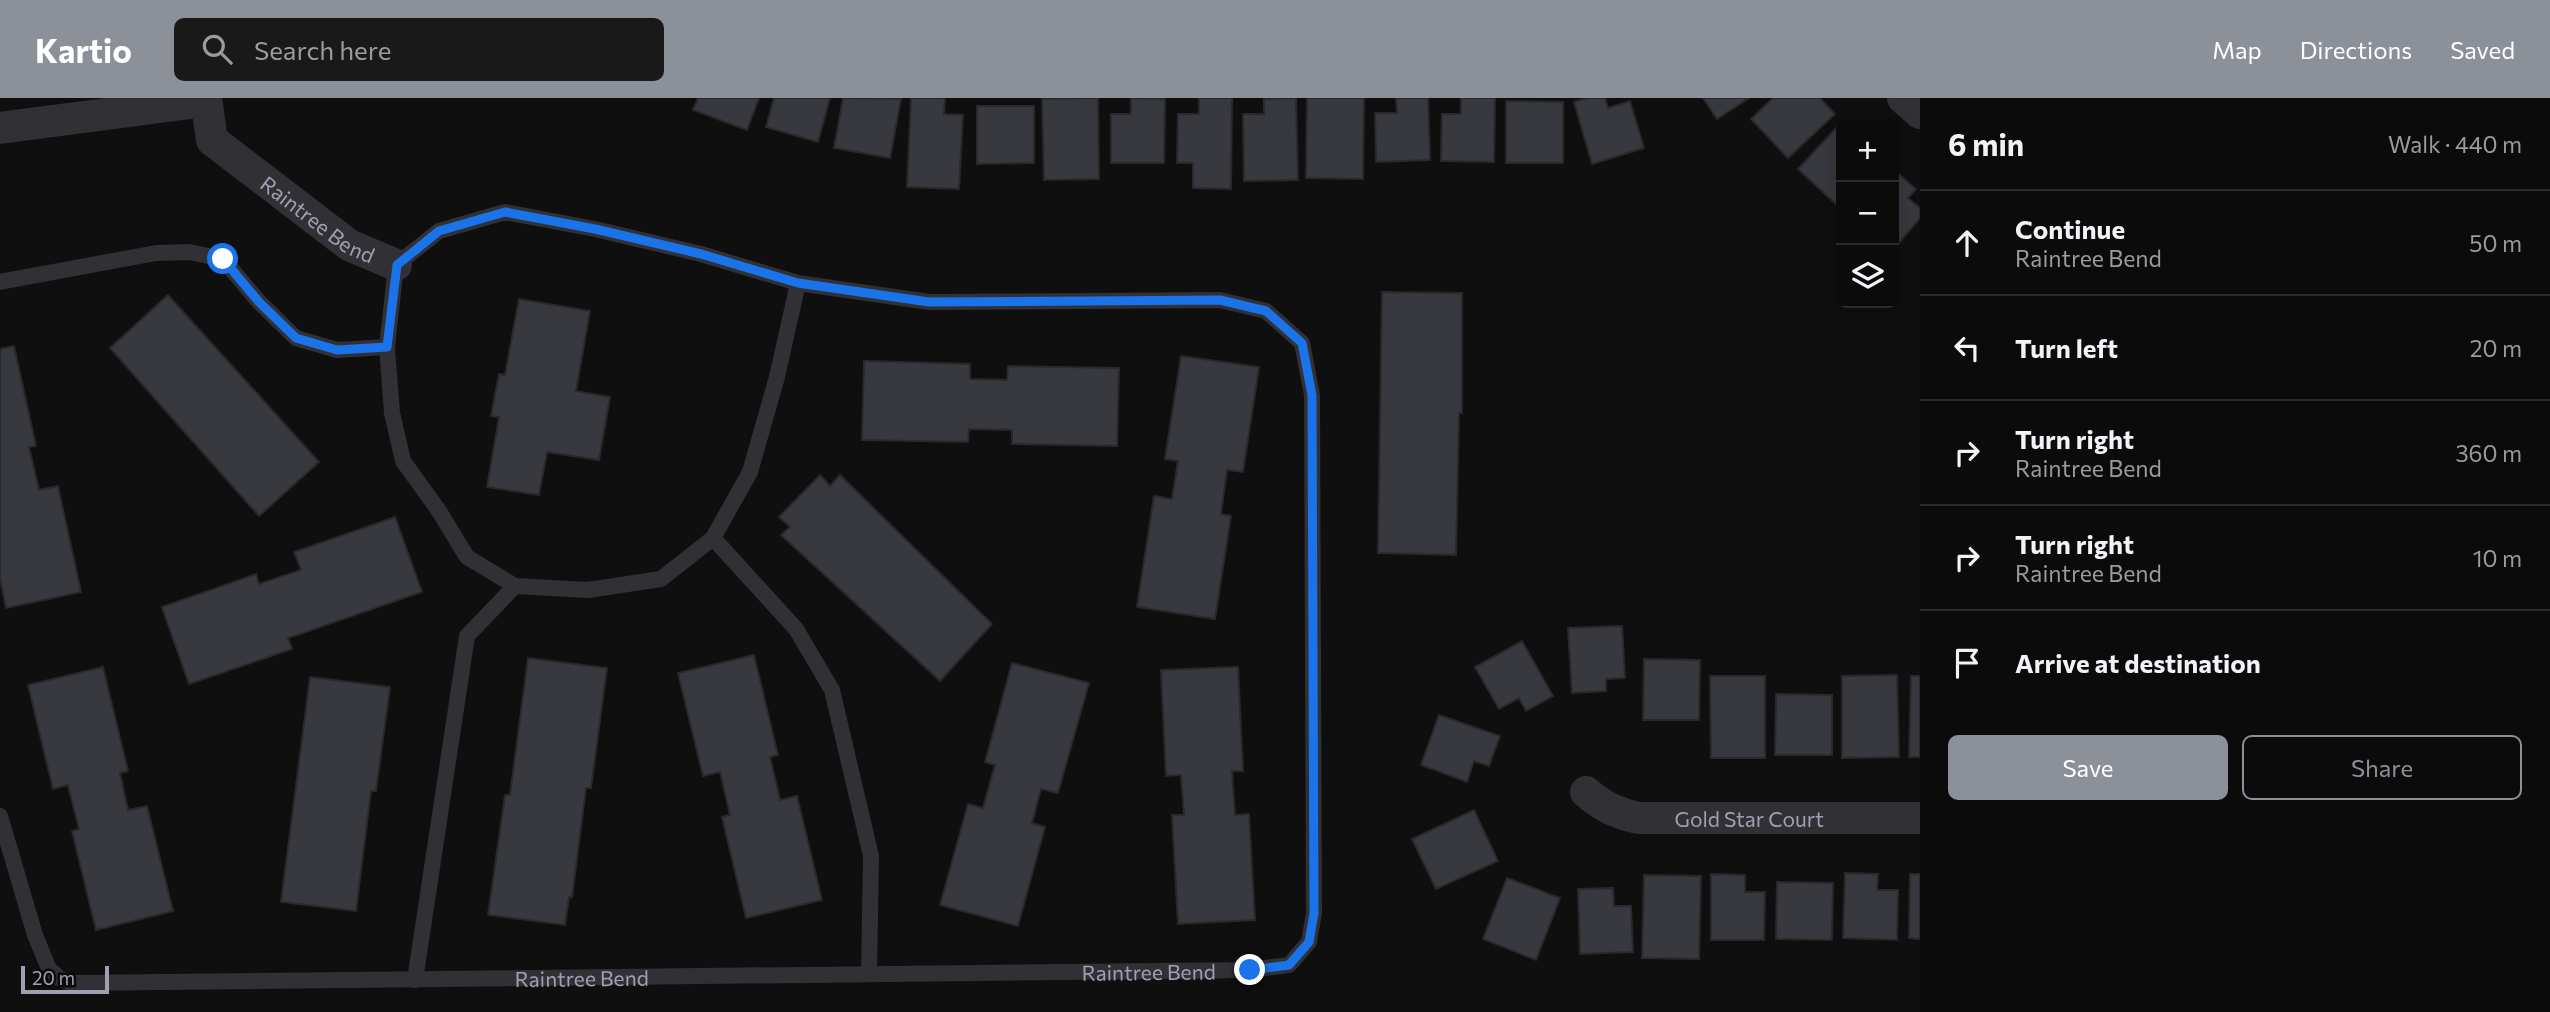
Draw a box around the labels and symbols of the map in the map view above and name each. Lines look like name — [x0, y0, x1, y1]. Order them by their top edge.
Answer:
street label: Raintree Bend — [256, 170, 379, 267]
route start — [207, 243, 238, 274]
street label: Gold Star Court — [1675, 806, 1824, 831]
route end — [1234, 954, 1265, 985]
street label: Raintree Bend — [1081, 958, 1216, 984]
scale bar — [21, 963, 108, 995]
street label: Raintree Bend — [515, 964, 649, 991]

